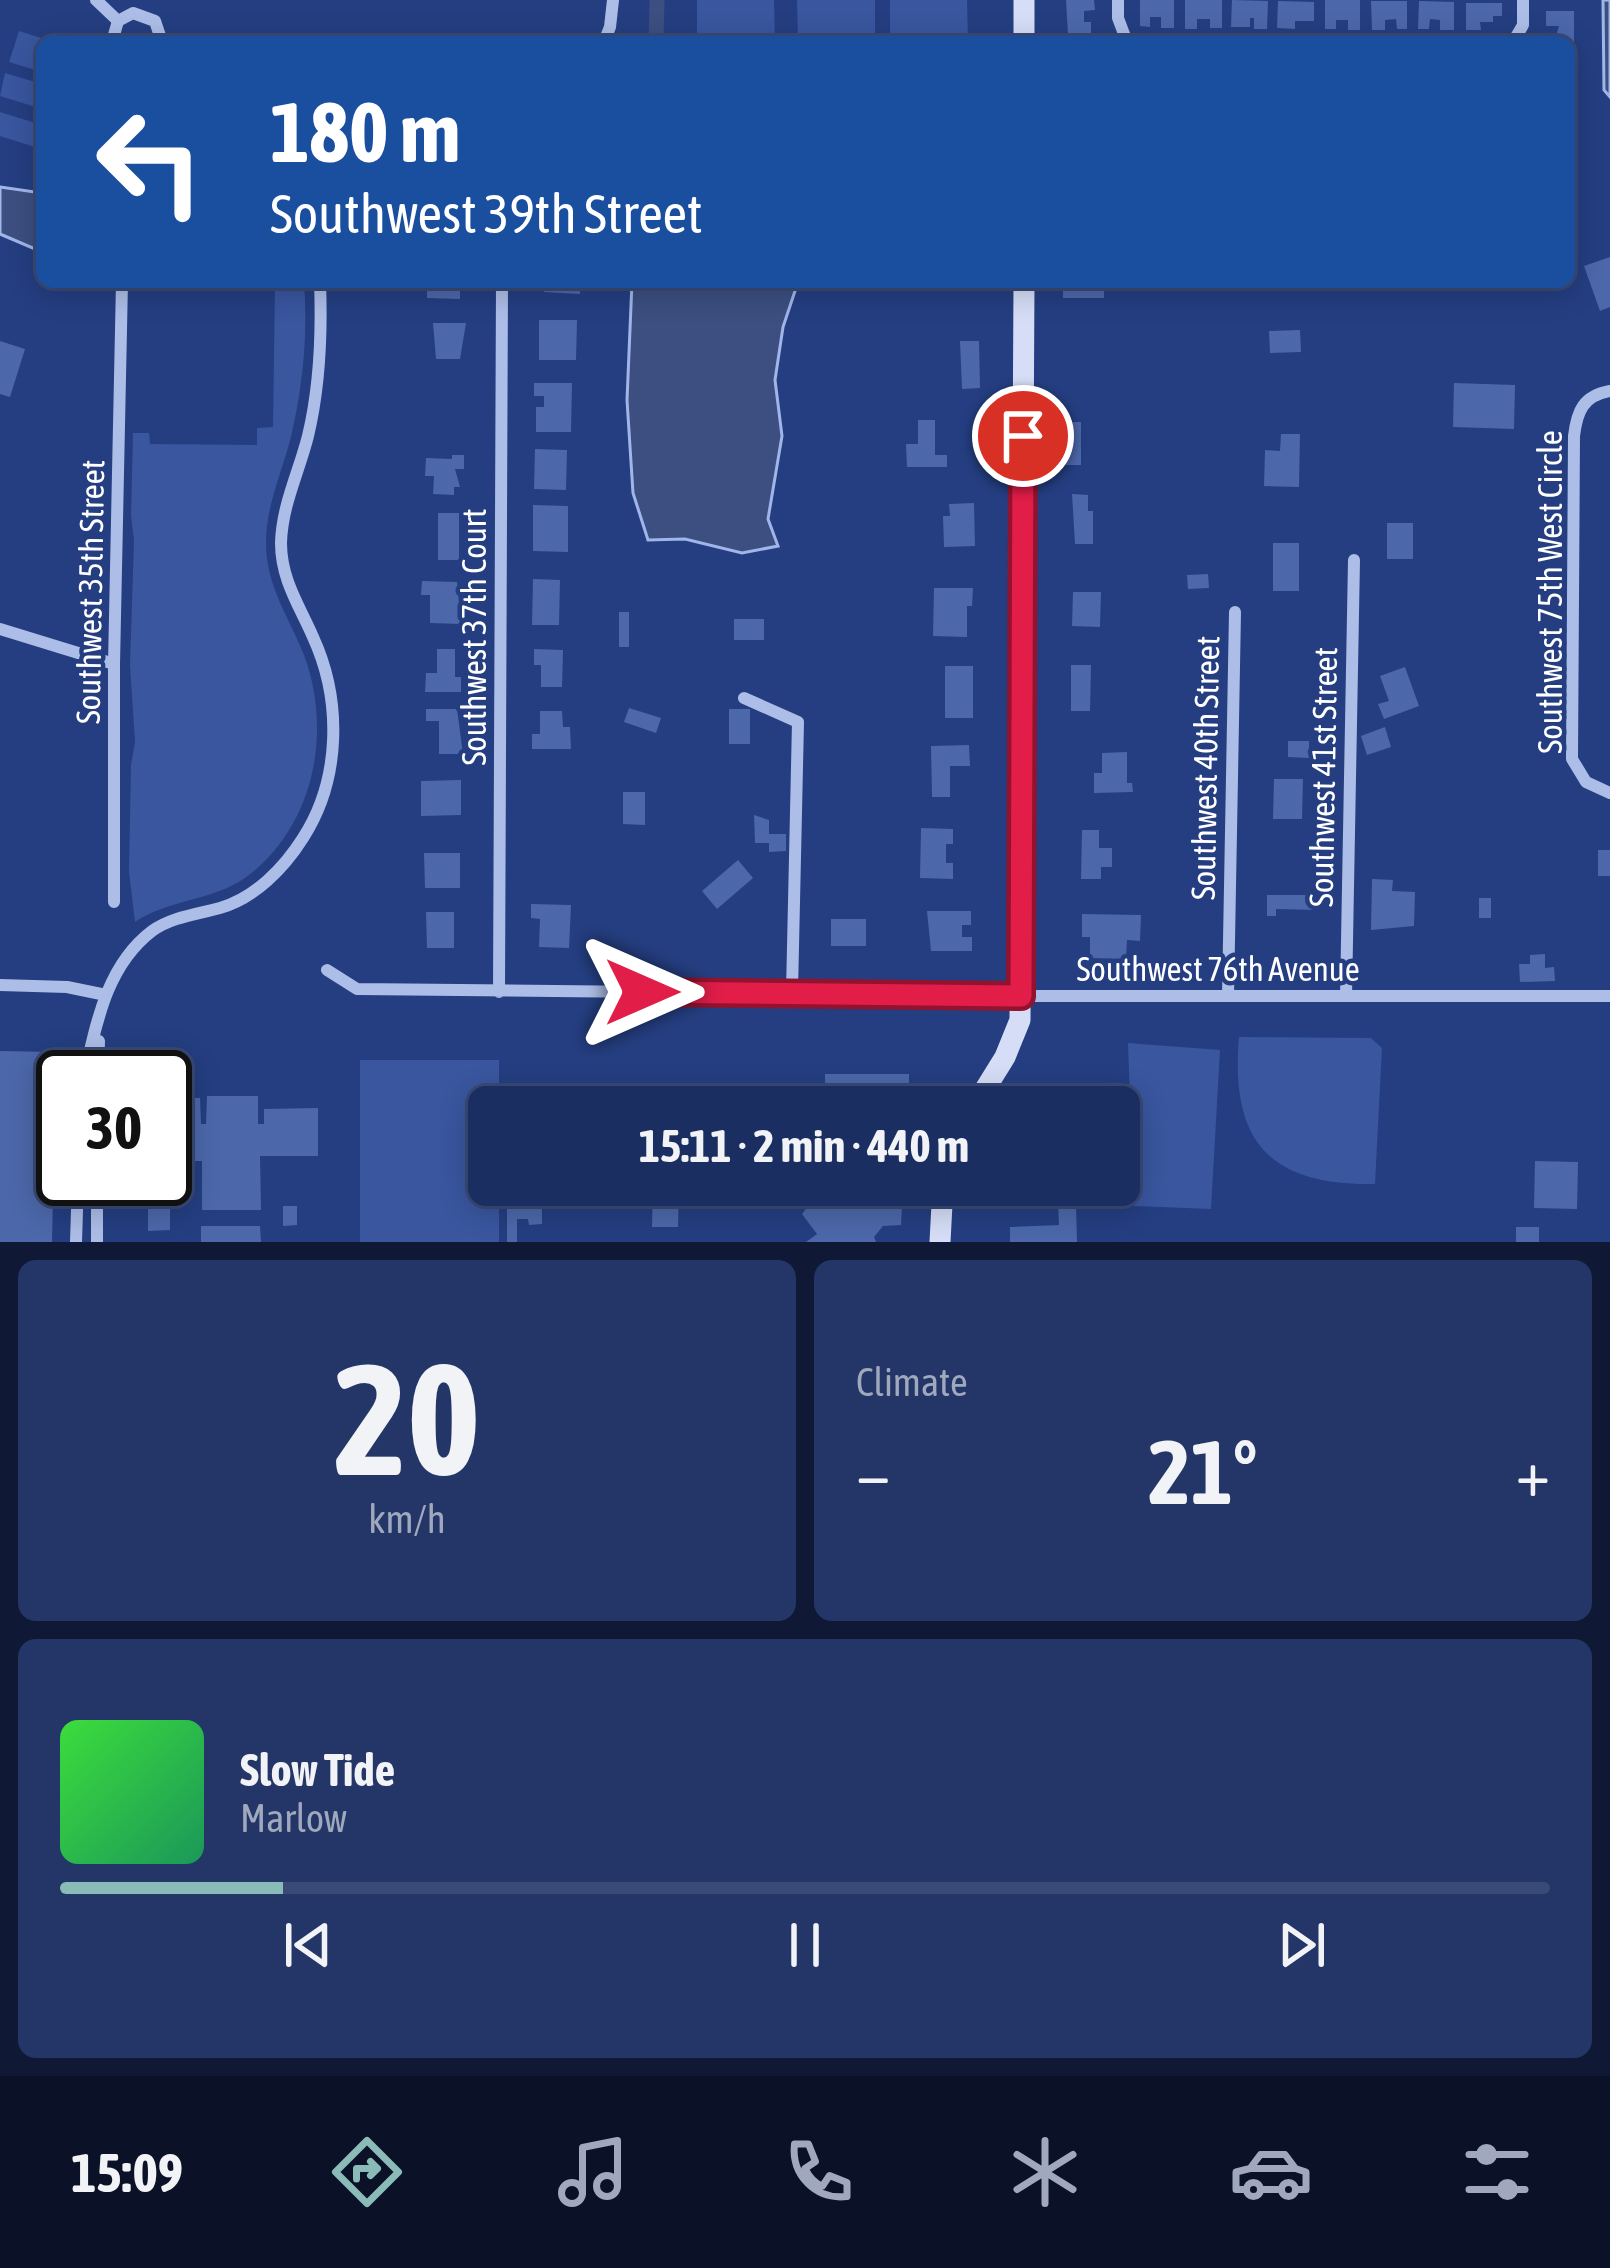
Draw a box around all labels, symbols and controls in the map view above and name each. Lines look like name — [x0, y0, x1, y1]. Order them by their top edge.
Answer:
icon: left — [72, 84, 228, 240]
text: 180 m — [270, 84, 460, 180]
text: Southwest 39th Street — [270, 183, 703, 244]
pin — [972, 385, 1074, 487]
icon: arrive — [990, 403, 1056, 469]
street label: Southwest 75th West Circle — [1531, 430, 1569, 754]
street label: Southwest 35th Street — [69, 460, 111, 724]
street label: Southwest 37th Court — [455, 508, 493, 766]
street label: Southwest 40th Street — [1184, 636, 1226, 900]
street label: Southwest 41st Street — [1302, 647, 1344, 907]
position arrow — [579, 929, 705, 1055]
street label: Southwest 76th Avenue — [1076, 950, 1360, 988]
speed limit sign: 30 — [36, 1050, 192, 1206]
text: 15:11 · 2 min · 440 m — [639, 1120, 969, 1172]
text: 20 — [334, 1329, 480, 1508]
text: Climate — [856, 1360, 968, 1404]
text: 21° — [1148, 1420, 1258, 1523]
text: − — [856, 1434, 890, 1510]
text: + — [1516, 1434, 1550, 1510]
text: km/h — [368, 1497, 446, 1541]
text: Slow Tide — [240, 1744, 395, 1796]
text: Marlow — [240, 1796, 347, 1840]
icon: previous — [275, 1912, 341, 1978]
icon: pause — [772, 1912, 838, 1978]
icon: next — [1269, 1912, 1335, 1978]
icon: directions — [325, 2130, 409, 2214]
icon: music — [551, 2130, 635, 2214]
icon: phone — [777, 2130, 861, 2214]
icon: climate — [1003, 2130, 1087, 2214]
icon: car — [1229, 2130, 1313, 2214]
icon: filters — [1455, 2130, 1539, 2214]
text: 15:09 — [71, 2142, 183, 2203]

